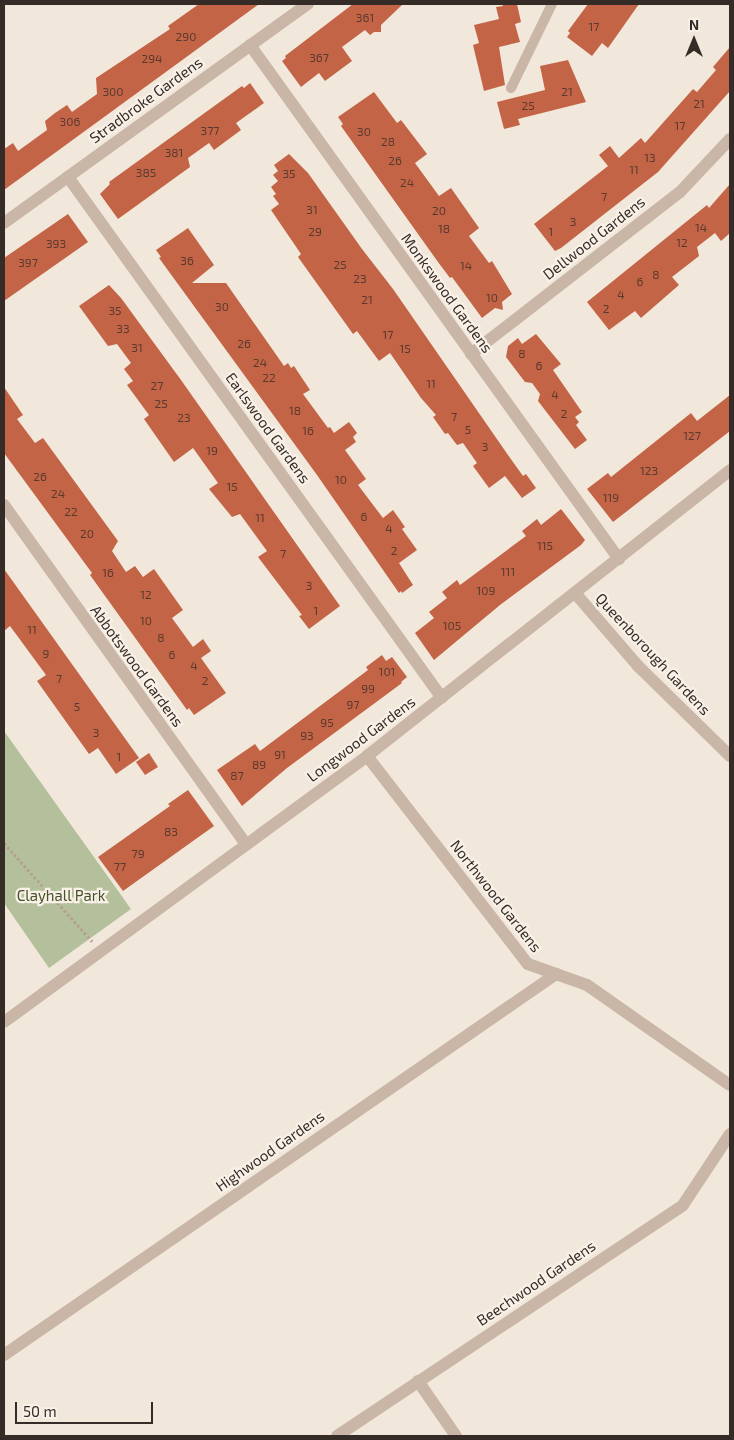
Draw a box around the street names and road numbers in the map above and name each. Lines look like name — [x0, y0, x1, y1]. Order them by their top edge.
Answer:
street label: Stradbroke Gardens — [86, 53, 206, 147]
street label: Dellwood Gardens — [539, 193, 649, 283]
street label: Monkswood Gardens — [398, 230, 496, 356]
street label: Earlswood Gardens — [222, 369, 314, 487]
street label: Queenborough Gardens — [592, 589, 714, 719]
street label: Abbotswood Gardens — [87, 602, 187, 730]
street label: Longwood Gardens — [303, 692, 419, 786]
street label: Northwood Gardens — [447, 836, 545, 956]
street label: Highwood Gardens — [212, 1107, 328, 1195]
street label: Beechwood Gardens — [473, 1237, 599, 1329]

